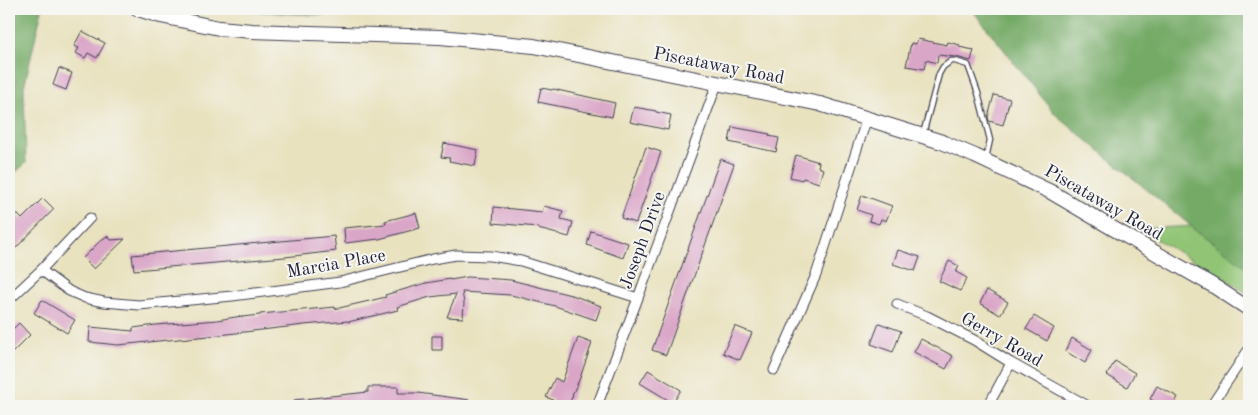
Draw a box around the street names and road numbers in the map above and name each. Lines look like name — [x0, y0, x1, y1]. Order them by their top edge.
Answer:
street label: Piscataway Road — [652, 44, 786, 88]
street label: Piscataway Road — [1041, 162, 1166, 244]
street label: Joseph Drive — [617, 189, 669, 291]
street label: Marcia Place — [285, 246, 387, 282]
street label: Gerry Road — [958, 309, 1045, 370]

